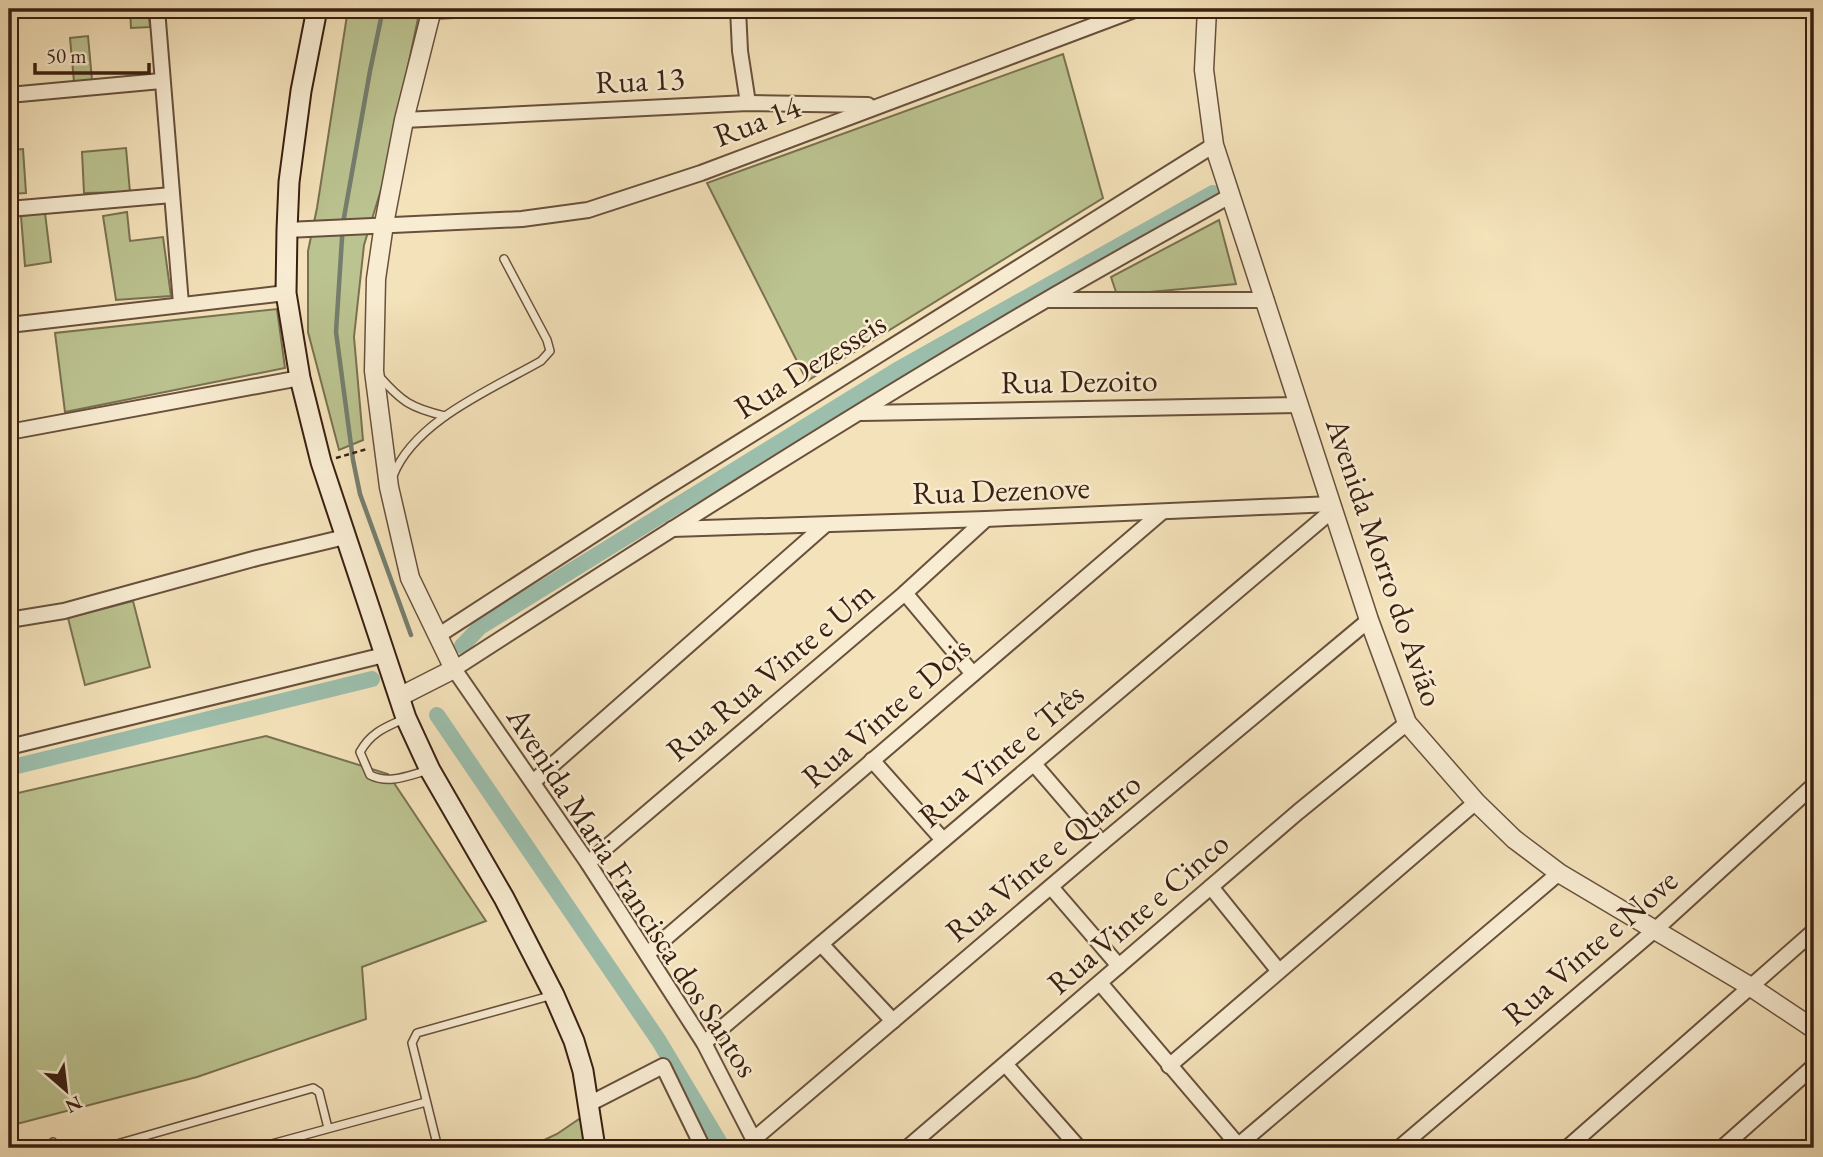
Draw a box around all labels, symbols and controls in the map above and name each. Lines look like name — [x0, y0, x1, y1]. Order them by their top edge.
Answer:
scale bar — [35, 32, 149, 76]
text: 50 m — [46, 42, 87, 69]
street label: Rua 13 — [594, 57, 686, 103]
street label: Rua 14 — [708, 85, 807, 157]
street label: Rua Dezesseis — [726, 302, 894, 428]
street label: Rua Dezoito — [1000, 359, 1158, 403]
street label: Avenida Morro do Avião — [1316, 411, 1454, 712]
street label: Rua Dezenove — [911, 466, 1091, 514]
street label: Rua Rua Vinte e Um — [657, 571, 883, 771]
street label: Rua Vinte e Dois — [793, 627, 979, 797]
street label: Rua Vinte e Três — [909, 673, 1093, 837]
street label: Avenida Maria Francisca dos Santos — [497, 698, 769, 1085]
street label: Rua Vinte e Quatro — [936, 763, 1150, 951]
street label: Rua Vinte e Cinco — [1038, 822, 1238, 1004]
street label: Rua Vinte e Nove — [1494, 859, 1686, 1035]
north arrow — [32, 1056, 102, 1126]
text: N — [61, 1090, 86, 1120]

